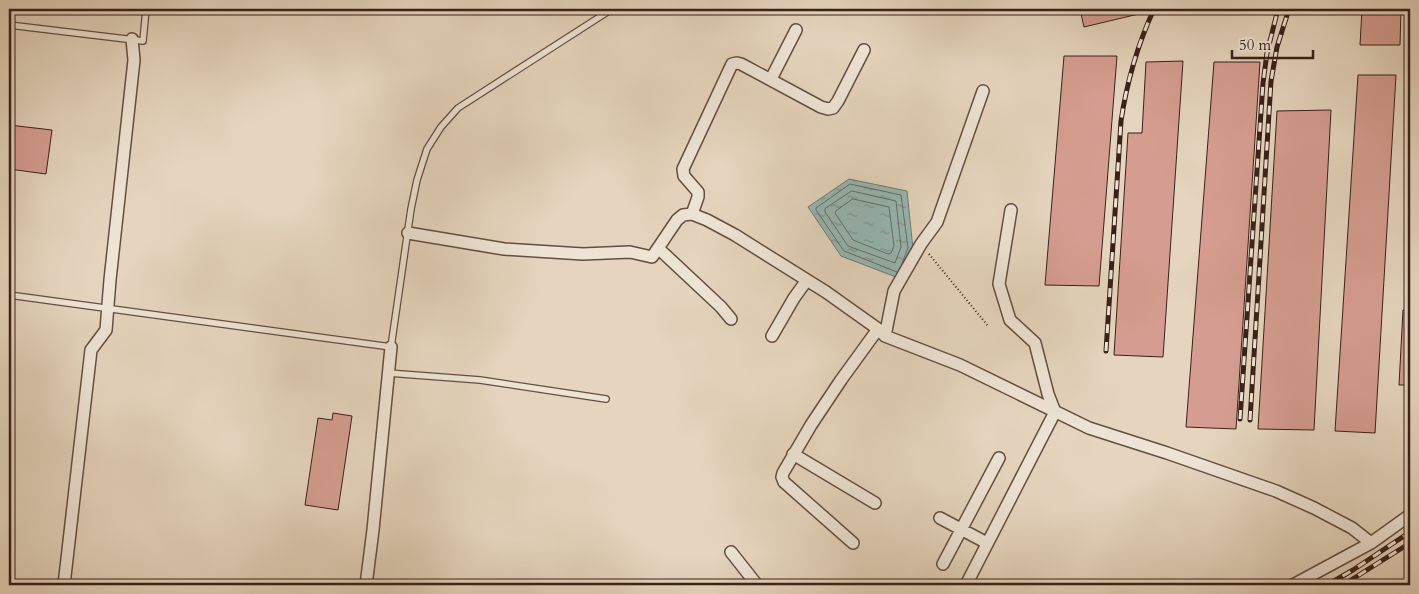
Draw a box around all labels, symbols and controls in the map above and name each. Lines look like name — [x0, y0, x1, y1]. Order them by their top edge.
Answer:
scale bar — [1232, 28, 1313, 60]
text: 50 m — [1239, 35, 1271, 55]

